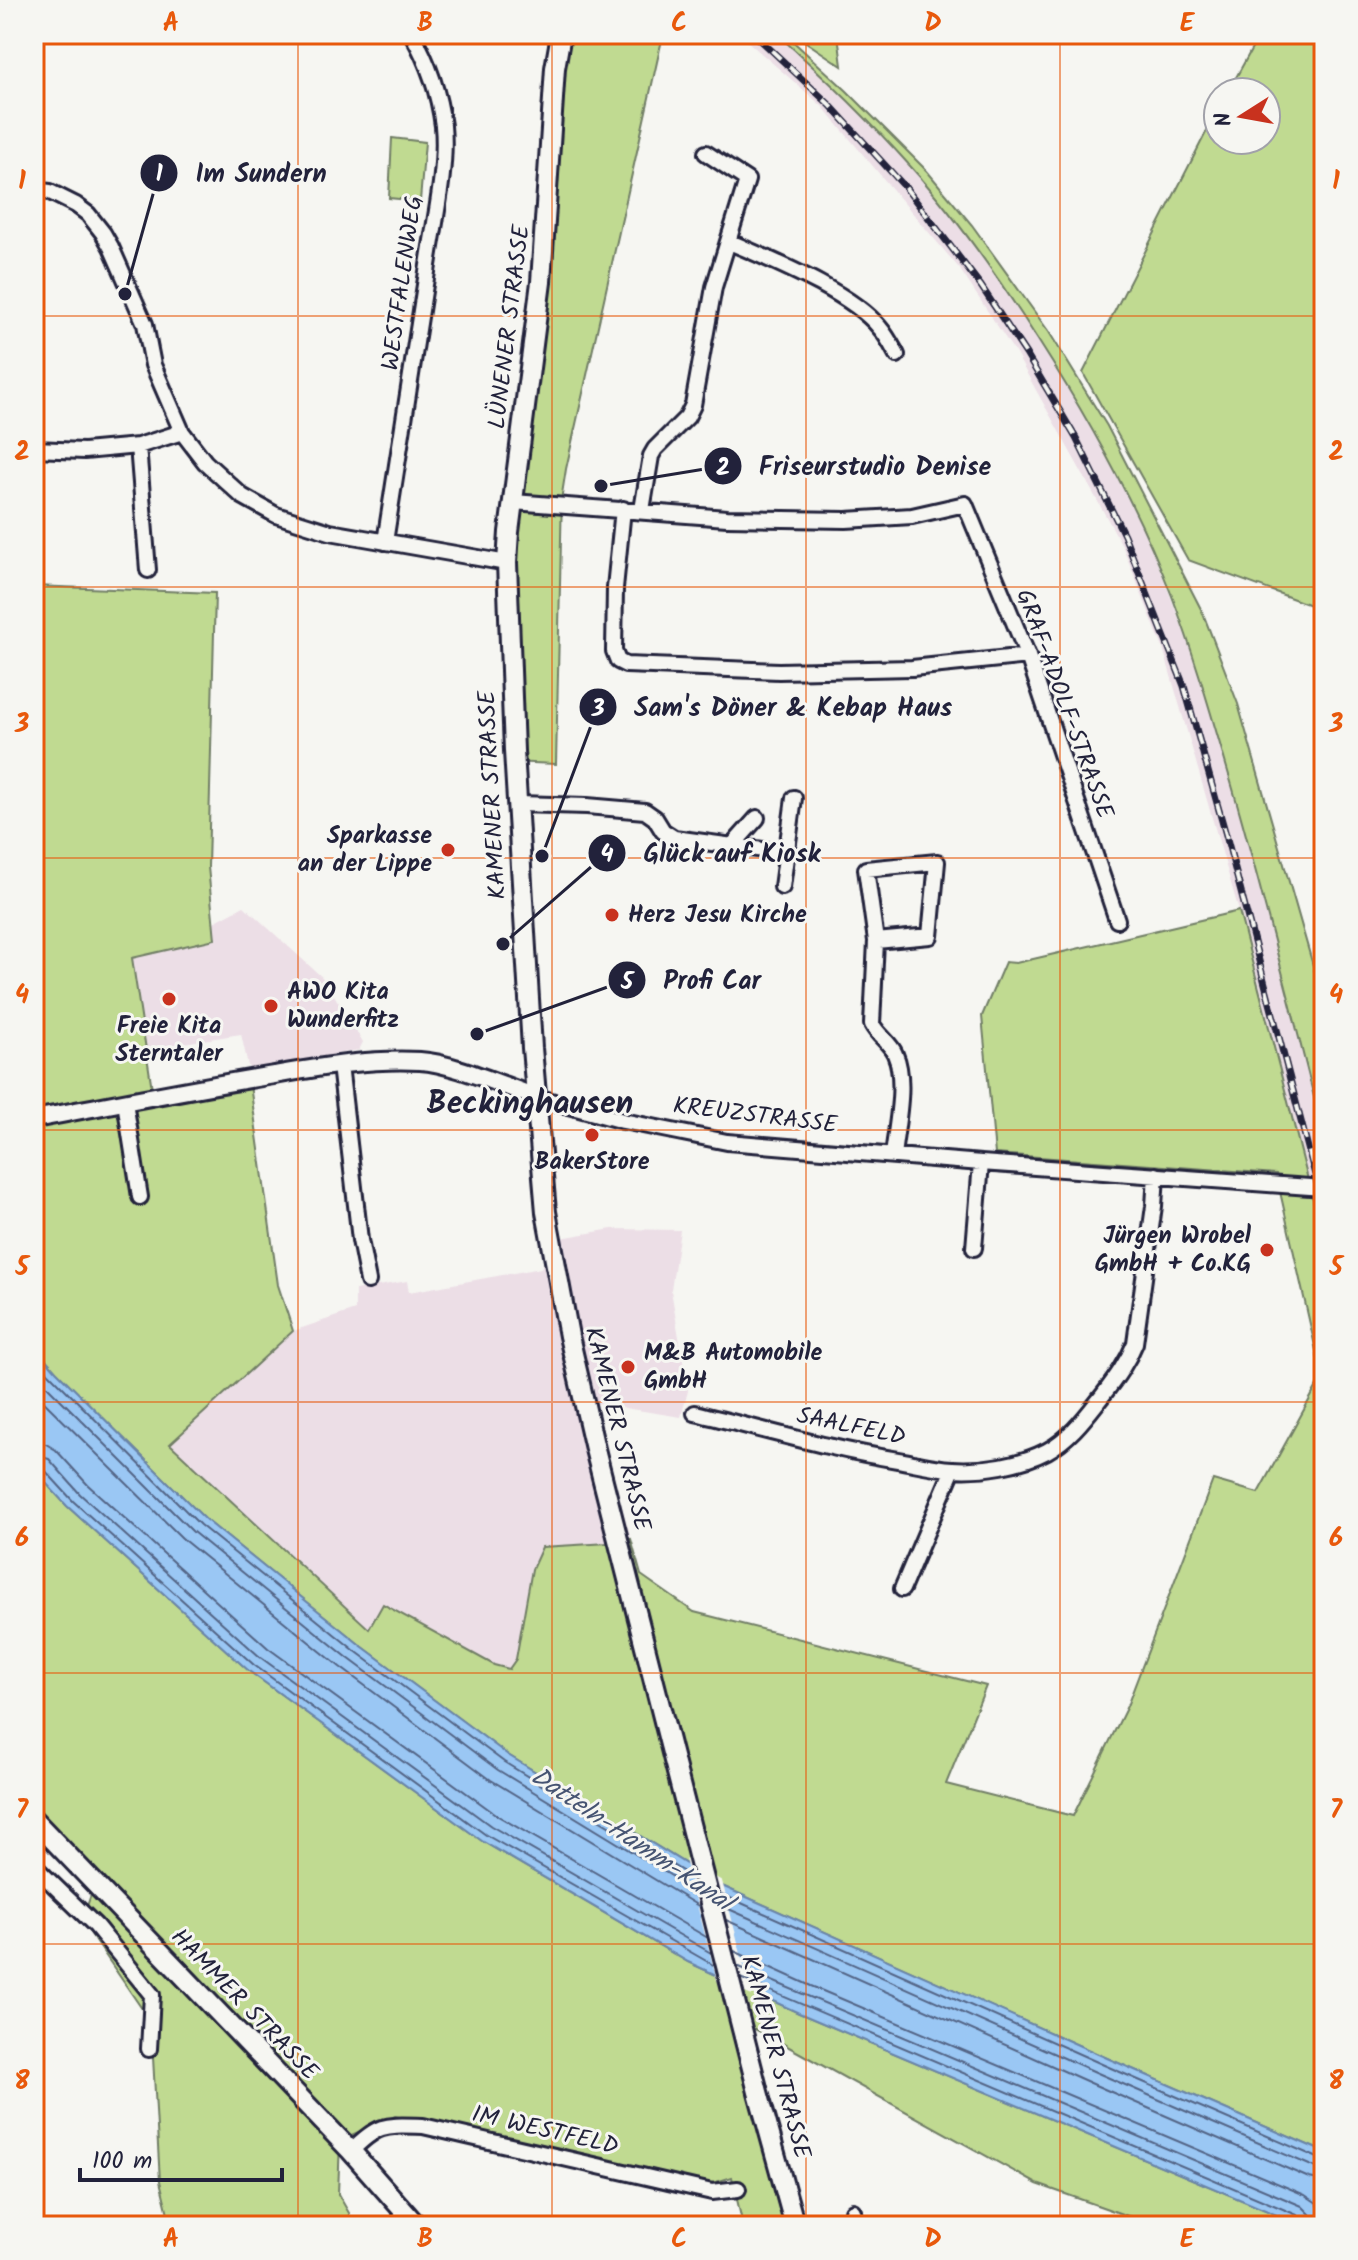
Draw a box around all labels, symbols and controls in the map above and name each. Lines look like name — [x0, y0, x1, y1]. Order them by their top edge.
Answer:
text: A — [163, 3, 179, 45]
text: B — [417, 3, 433, 45]
text: C — [671, 3, 687, 45]
text: D — [924, 3, 942, 45]
text: E — [1180, 3, 1196, 45]
north arrow — [1202, 76, 1282, 156]
text: N — [1206, 109, 1243, 129]
callout: Im Sundern — [139, 148, 342, 198]
text: Im Sundern — [195, 154, 327, 196]
text: 1 — [155, 155, 163, 194]
text: 1 — [18, 161, 26, 203]
text: 1 — [1332, 161, 1340, 203]
street label: WESTFALENWEG — [371, 193, 435, 373]
street label: LÜNENER STRASSE — [478, 222, 542, 431]
text: 2 — [14, 432, 30, 474]
text: 2 — [1328, 432, 1344, 474]
callout: Friseurstudio Denise — [703, 441, 1007, 491]
text: Friseurstudio Denise — [759, 447, 991, 489]
text: 2 — [716, 449, 730, 488]
street label: GRAF-ADOLF-STRASSE — [1004, 584, 1124, 825]
callout: Sam's Döner & Kebap Haus — [578, 682, 968, 732]
street label: KAMENER STRASSE — [468, 688, 518, 901]
text: Sam's Döner & Kebap Haus — [634, 688, 952, 730]
text: 3 — [590, 690, 605, 729]
text: 3 — [14, 704, 29, 746]
text: 3 — [1328, 704, 1343, 746]
place label: Sparkasse an der Lippe — [298, 817, 432, 884]
callout: Glück auf Kiosk — [587, 828, 836, 878]
text: Glück auf Kiosk — [644, 834, 822, 876]
text: 4 — [600, 835, 614, 874]
marker: Sparkasse an der Lippe — [439, 841, 457, 859]
place label: Herz Jesu Kirche — [628, 896, 807, 935]
marker: Herz Jesu Kirche — [603, 906, 621, 924]
callout: Profi Car — [607, 955, 776, 1005]
text: Profi Car — [663, 961, 762, 1003]
text: 5 — [620, 963, 635, 1002]
place label: AWO Kita Wunderfitz — [287, 973, 399, 1040]
text: 4 — [15, 975, 29, 1017]
text: 4 — [1329, 975, 1343, 1017]
marker: Freie Kita Sterntaler — [160, 990, 178, 1008]
marker: AWO Kita Wunderfitz — [262, 997, 280, 1015]
place label: Freie Kita Sterntaler — [115, 1007, 224, 1074]
district label: Beckinghausen — [427, 1079, 633, 1130]
street label: KREUZSTRASSE — [671, 1087, 840, 1146]
marker: BakerStore — [583, 1126, 601, 1144]
place label: BakerStore — [535, 1143, 650, 1182]
place label: Jürgen Wrobel GmbH + Co.KG — [1095, 1217, 1252, 1284]
marker: Jürgen Wrobel GmbH + Co.KG — [1258, 1241, 1276, 1259]
text: 5 — [14, 1247, 30, 1289]
text: 5 — [1328, 1247, 1344, 1289]
street label: KAMENER STRASSE — [573, 1323, 661, 1536]
place label: M&B Automobile GmbH — [644, 1334, 823, 1401]
marker: M&B Automobile GmbH — [619, 1358, 637, 1376]
street label: SAALFELD — [793, 1396, 909, 1458]
text: 6 — [15, 1518, 29, 1560]
text: 6 — [1329, 1518, 1343, 1560]
water label: Datteln-Hamm-Kanal — [521, 1757, 744, 1926]
text: 7 — [16, 1790, 29, 1832]
text: 7 — [1330, 1790, 1343, 1832]
street label: HAMMER STRASSE — [161, 1920, 328, 2091]
street label: KAMENER STRASSE — [729, 1951, 821, 2164]
text: 8 — [14, 2061, 30, 2103]
text: 8 — [1328, 2061, 1344, 2103]
street label: IM WESTFELD — [468, 2095, 622, 2167]
scale bar — [80, 2132, 282, 2182]
text: 100 m — [92, 2142, 152, 2181]
text: A — [163, 2219, 179, 2260]
text: B — [417, 2219, 433, 2260]
text: C — [671, 2219, 687, 2260]
text: D — [924, 2219, 942, 2260]
text: E — [1180, 2219, 1196, 2260]

